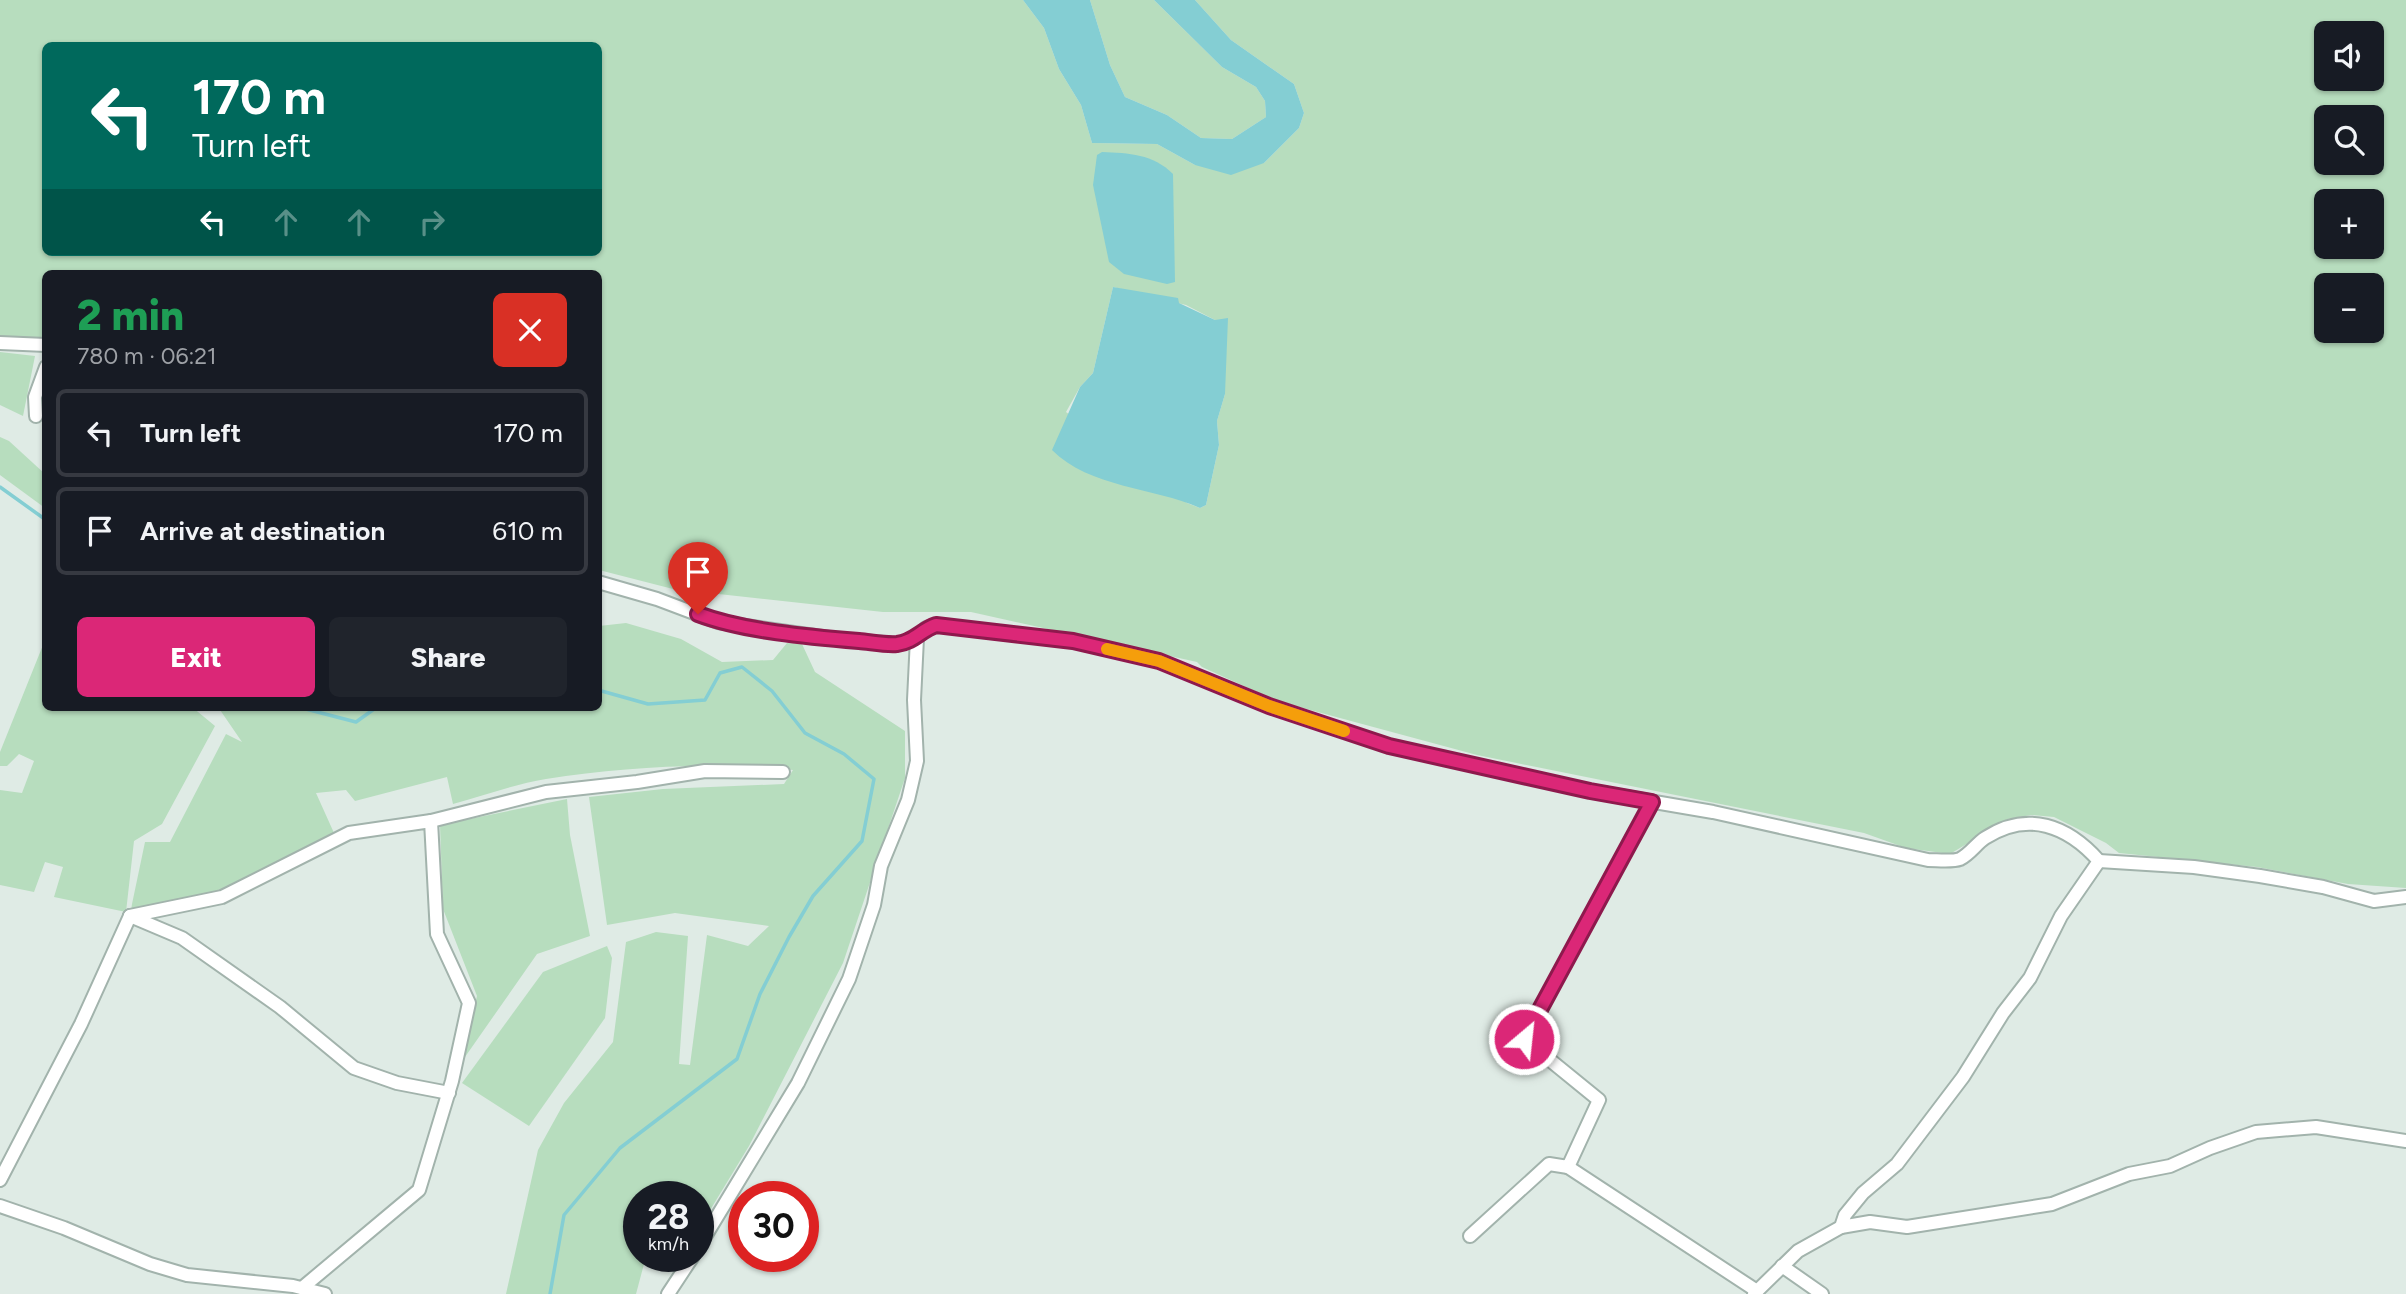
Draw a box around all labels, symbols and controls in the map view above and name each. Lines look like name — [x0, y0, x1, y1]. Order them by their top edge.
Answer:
map controls — [2314, 21, 2384, 343]
button: sound — [2314, 21, 2384, 91]
text: 170 m — [192, 67, 326, 126]
icon: left — [77, 70, 168, 161]
button: search — [2314, 105, 2384, 175]
text: Turn left — [192, 127, 311, 165]
button: + — [2314, 189, 2384, 259]
icon: left — [194, 203, 232, 241]
icon: ahead — [267, 203, 305, 241]
icon: ahead — [340, 203, 378, 241]
icon: right — [413, 203, 451, 241]
button: − — [2314, 273, 2384, 343]
text: 2 min — [77, 290, 184, 341]
button: close — [493, 293, 567, 367]
text: 780 m · 06:21 — [77, 342, 217, 370]
icon: left — [81, 414, 119, 452]
text: Turn left — [140, 417, 241, 449]
text: 170 m — [493, 417, 563, 449]
icon: arrive — [81, 512, 119, 550]
text: Arrive at destination — [140, 515, 385, 547]
text: 610 m — [492, 515, 563, 547]
pin — [668, 542, 728, 614]
icon: arrive — [679, 553, 717, 591]
button: Exit — [77, 617, 315, 697]
button: Share — [329, 617, 567, 697]
position arrow — [1487, 1002, 1561, 1076]
speed limit sign: 30 — [728, 1181, 819, 1272]
text: 28 — [648, 1196, 689, 1238]
text: km/h — [648, 1233, 689, 1255]

